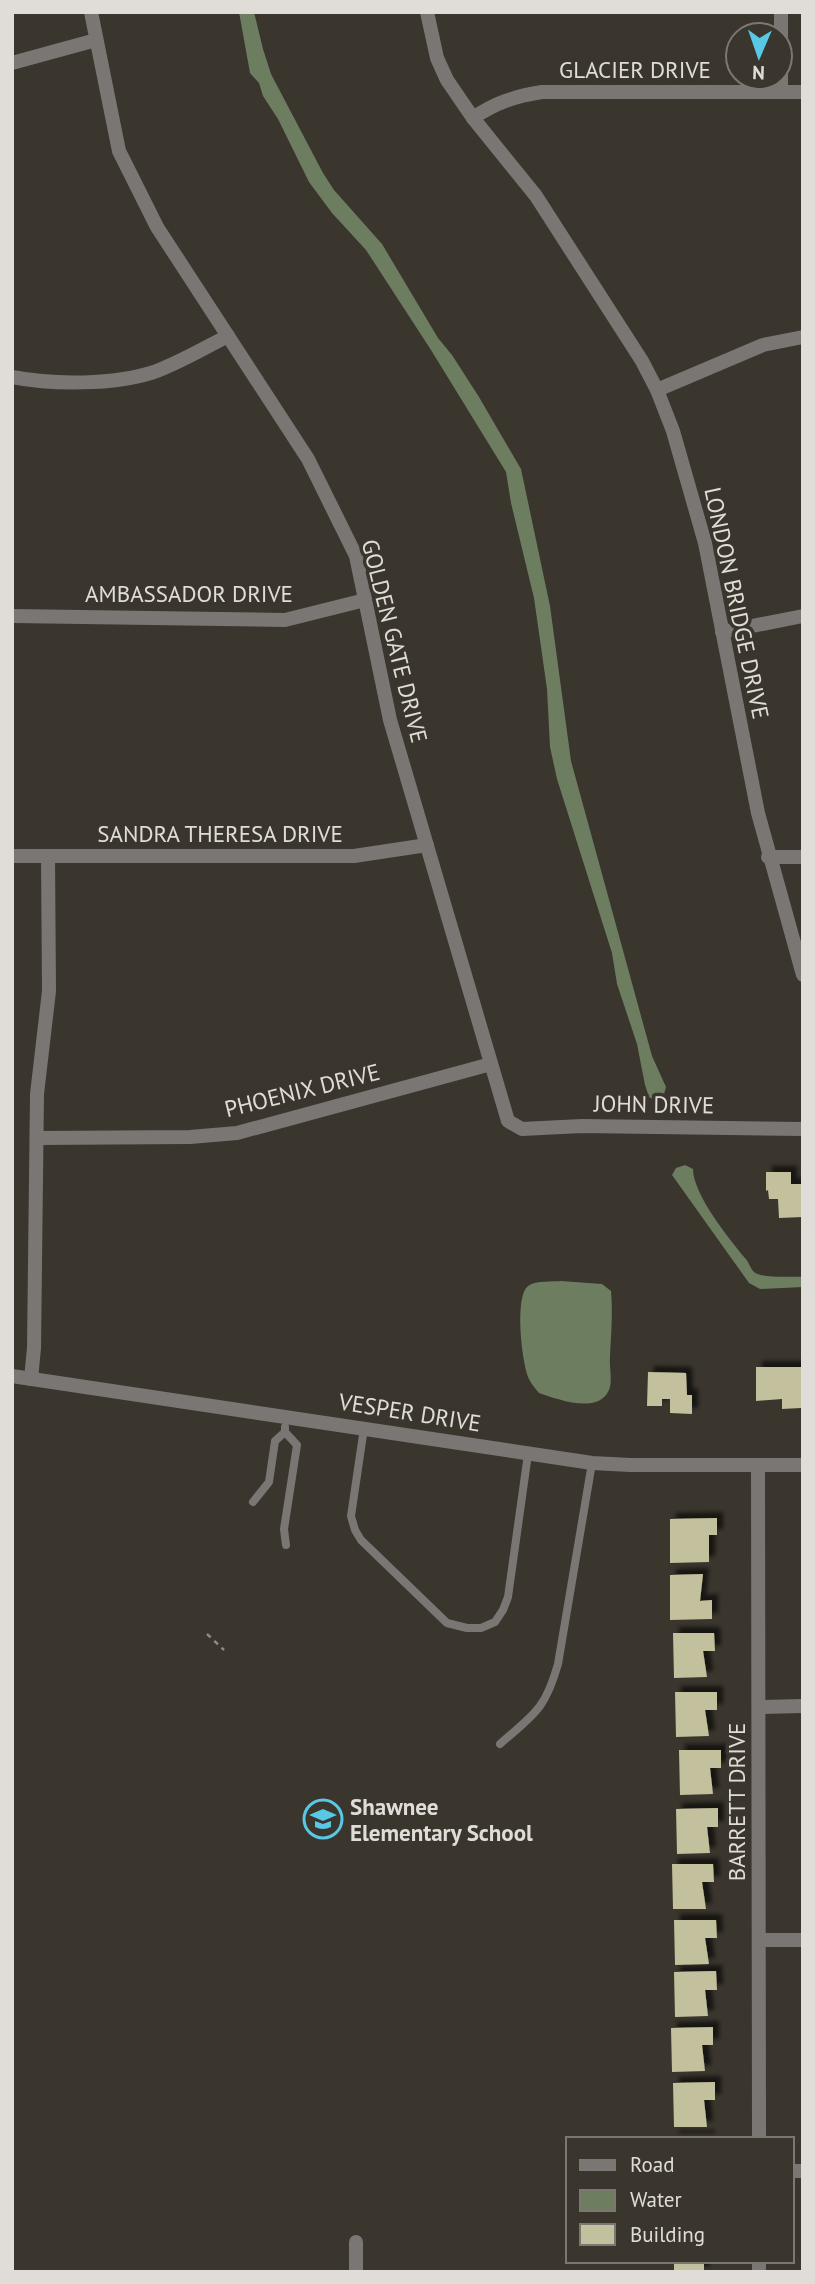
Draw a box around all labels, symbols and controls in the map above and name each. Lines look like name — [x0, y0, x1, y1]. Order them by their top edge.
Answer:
north arrow — [724, 21, 794, 91]
street label: GLACIER DRIVE — [559, 55, 711, 84]
text: N — [752, 61, 765, 85]
street label: LONDON BRIDGE DRIVE — [698, 484, 776, 722]
street label: GOLDEN GATE DRIVE — [356, 536, 434, 746]
street label: AMBASSADOR DRIVE — [85, 579, 293, 608]
street label: SANDRA THERESA DRIVE — [97, 819, 343, 848]
street label: PHOENIX DRIVE — [221, 1057, 383, 1123]
street label: JOHN DRIVE — [593, 1088, 714, 1120]
street label: VESPER DRIVE — [336, 1386, 483, 1438]
street label: BARRETT DRIVE — [722, 1723, 751, 1881]
place label: Shawnee Elementary School — [350, 1792, 533, 1847]
school or university icon: Shawnee Elementary School — [302, 1798, 344, 1840]
legend — [566, 2137, 794, 2263]
text: Road — [630, 2151, 674, 2178]
text: Water — [630, 2186, 682, 2213]
text: Building — [630, 2221, 705, 2248]

